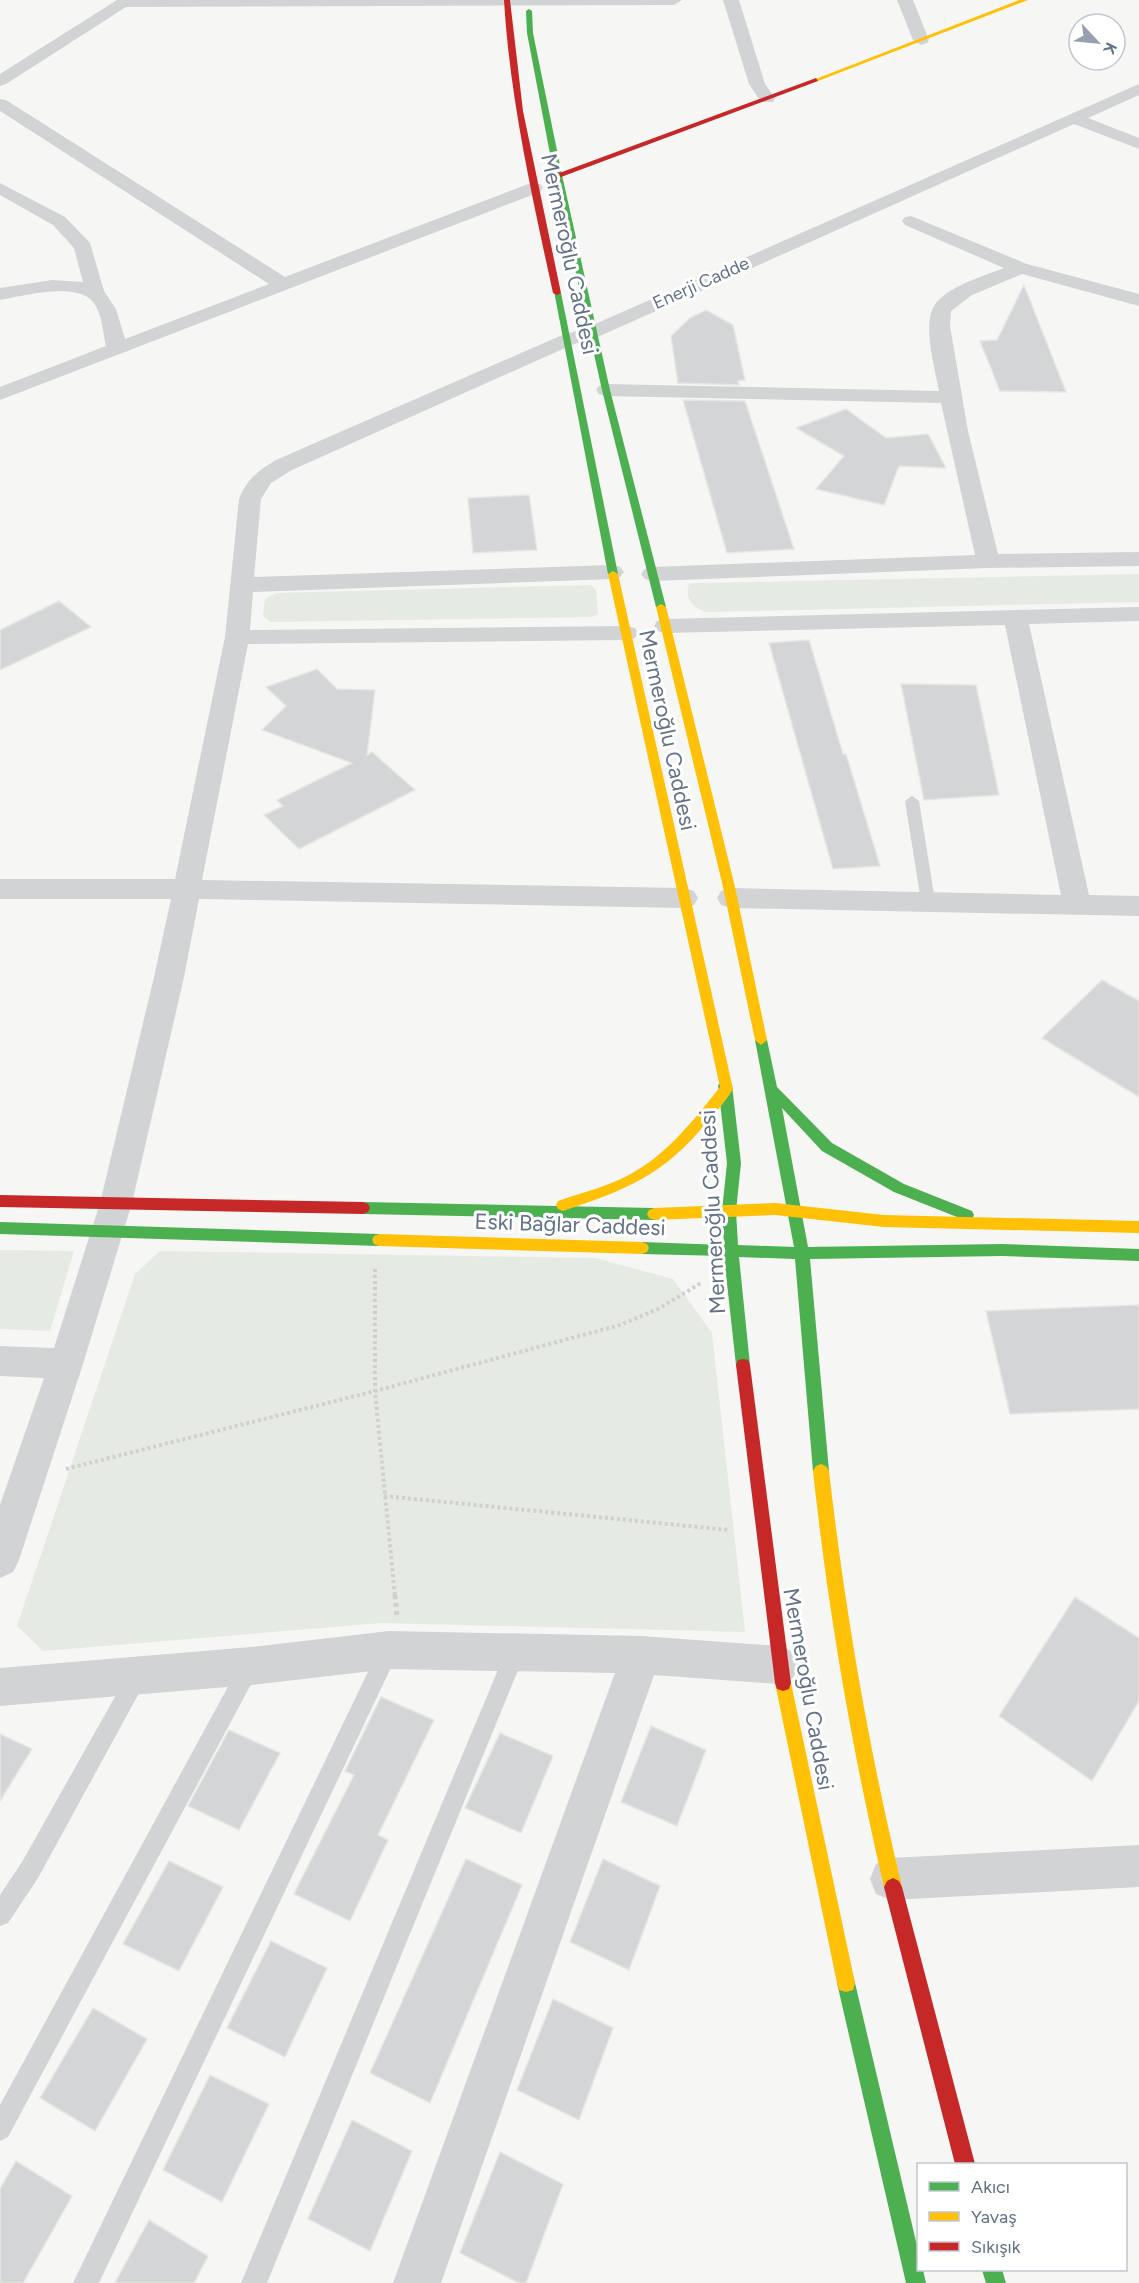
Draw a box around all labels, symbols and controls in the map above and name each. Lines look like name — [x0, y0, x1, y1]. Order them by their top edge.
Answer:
north arrow — [1067, 12, 1127, 72]
text: K — [1099, 39, 1121, 58]
street label: Mermeroğlu Caddesi — [535, 151, 604, 357]
street label: Enerji Cadde — [649, 252, 753, 314]
street label: Mermeroğlu Caddesi — [633, 627, 702, 833]
street label: Mermeroğlu Caddesi — [694, 1109, 731, 1315]
street label: Eski Bağlar Caddesi — [474, 1208, 666, 1241]
street label: Mermeroğlu Caddesi — [777, 1586, 840, 1792]
legend — [917, 2163, 1127, 2271]
text: Akıcı — [971, 2176, 1010, 2198]
text: Yavaş — [971, 2206, 1017, 2228]
text: Sıkışık — [971, 2236, 1021, 2258]

